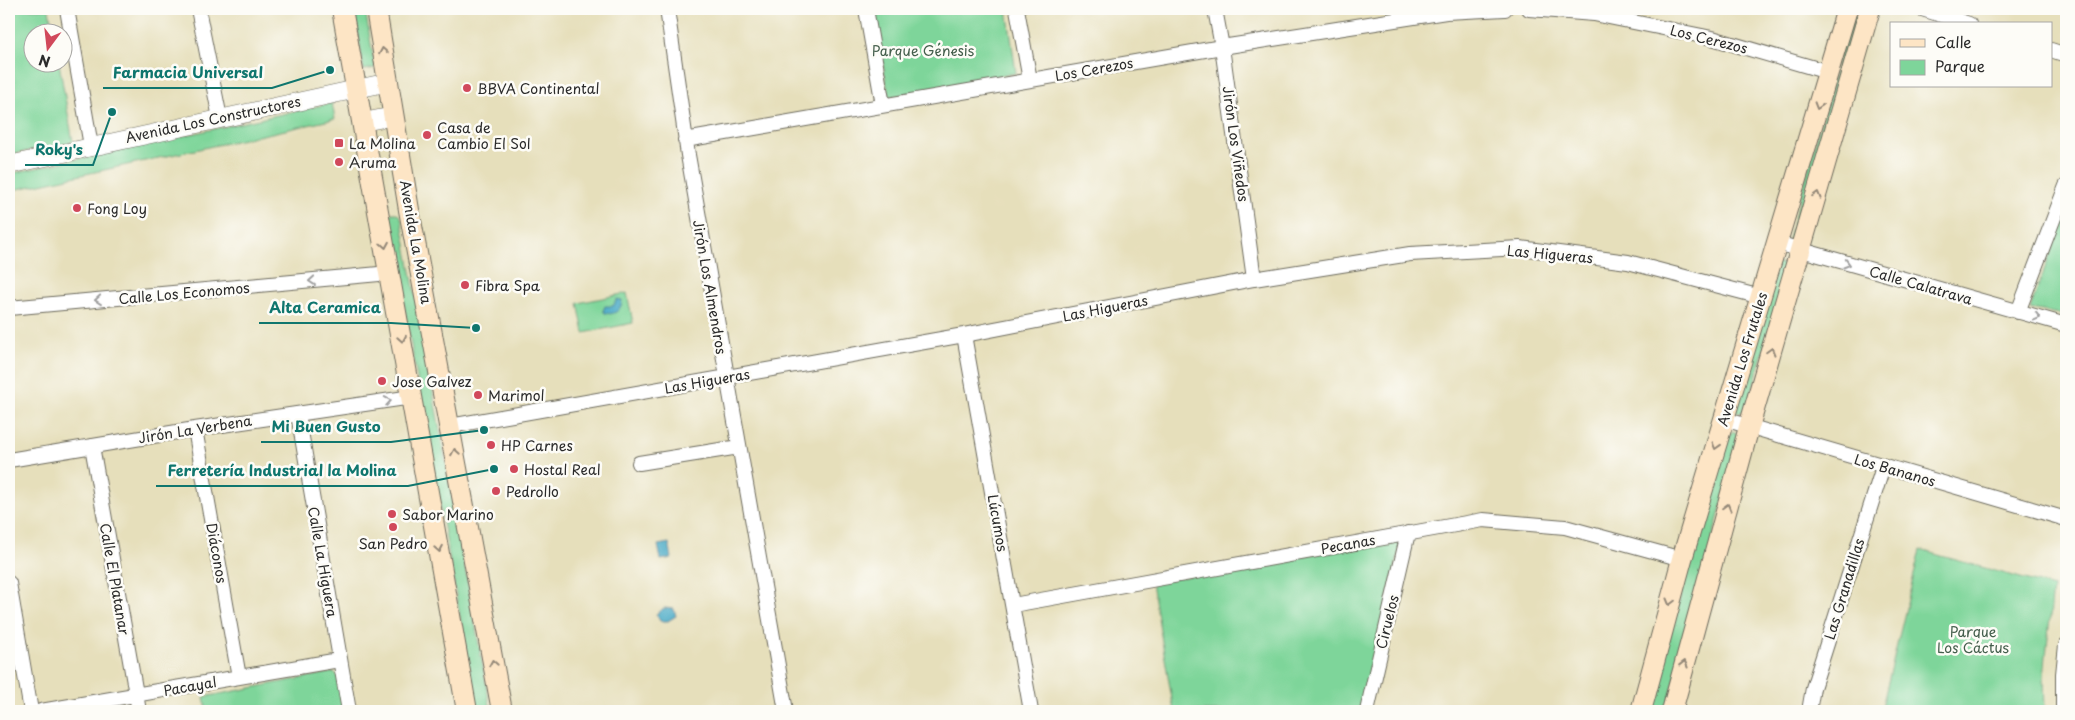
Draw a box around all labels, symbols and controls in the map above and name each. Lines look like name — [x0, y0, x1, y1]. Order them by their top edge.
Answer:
street label: Los Cerezos — [1668, 19, 1750, 59]
north arrow — [22, 22, 72, 72]
legend — [1890, 22, 2052, 88]
text: Calle — [1935, 30, 1972, 53]
park label: Parque Génesis — [872, 40, 974, 61]
one-way arrow — [379, 46, 389, 55]
text: N — [36, 49, 53, 73]
street label: Los Cerezos — [1053, 52, 1135, 86]
text: Parque — [1935, 54, 1985, 77]
callout: Farmacia Universal — [103, 58, 272, 88]
text: Farmacia Universal — [113, 60, 263, 83]
place label: BBVA Continental — [477, 78, 600, 99]
marker: BBVA Continental — [461, 82, 473, 94]
street label: Jirón Los Viñedos — [1217, 85, 1255, 203]
street label: Avenida Los Constructores — [123, 90, 303, 148]
one-way arrow — [1814, 101, 1824, 109]
place label: Casa de Cambio El Sol — [437, 117, 530, 154]
marker: Casa de Cambio El Sol — [421, 129, 433, 141]
place label: La Molina — [349, 133, 416, 154]
callout: Roky's — [25, 135, 93, 165]
text: Roky's — [35, 137, 83, 160]
marker: La Molina — [333, 137, 345, 149]
place label: Aruma — [349, 152, 397, 173]
marker: Aruma — [333, 156, 345, 168]
street label: Avenida La Molina — [395, 179, 437, 306]
one-way arrow — [1811, 191, 1821, 199]
place label: Fong Loy — [87, 198, 147, 219]
marker: Fong Loy — [71, 202, 83, 214]
street label: Jirón Los Almendros — [688, 218, 732, 356]
street label: Las Higueras — [1506, 240, 1594, 268]
one-way arrow — [379, 241, 389, 249]
one-way arrow — [1843, 258, 1851, 268]
street label: Calle Calatrava — [1867, 260, 1975, 310]
one-way arrow — [307, 275, 315, 286]
place label: Fibra Spa — [475, 275, 541, 296]
street label: Calle Los Economos — [118, 277, 250, 309]
marker: Fibra Spa — [459, 279, 471, 291]
street label: Las Higueras — [1061, 289, 1149, 327]
street label: Avenida Los Frutales — [1712, 289, 1772, 429]
callout: Alta Ceramica — [259, 293, 391, 323]
one-way arrow — [93, 295, 101, 306]
text: Alta Ceramica — [269, 295, 381, 318]
one-way arrow — [2033, 311, 2042, 322]
one-way arrow — [396, 334, 406, 343]
one-way arrow — [1766, 347, 1776, 355]
street label: Las Higueras — [663, 363, 751, 399]
place label: Jose Galvez — [392, 371, 472, 392]
marker: Jose Galvez — [376, 375, 388, 387]
place label: Marimol — [488, 385, 545, 406]
marker: Marimol — [472, 389, 484, 401]
one-way arrow — [384, 397, 393, 407]
street label: Jirón La Verbena — [137, 410, 253, 448]
callout: Mi Buen Gusto — [261, 412, 391, 442]
text: Mi Buen Gusto — [271, 414, 381, 437]
place label: HP Carnes — [501, 435, 573, 456]
marker: HP Carnes — [485, 439, 497, 451]
one-way arrow — [1711, 441, 1721, 449]
one-way arrow — [450, 447, 460, 456]
street label: Los Bananos — [1852, 448, 1938, 492]
callout: Ferretería Industrial la Molina — [156, 456, 408, 486]
text: Ferretería Industrial la Molina — [167, 458, 397, 481]
place label: Hostal Real — [524, 459, 601, 480]
marker: Hostal Real — [508, 463, 520, 475]
place label: Pedrollo — [506, 481, 559, 502]
marker: Pedrollo — [490, 485, 502, 497]
street label: Lúcumos — [983, 493, 1013, 553]
place label: Sabor Marino — [402, 504, 494, 525]
one-way arrow — [1721, 504, 1731, 512]
street label: Calle La Higuera — [303, 505, 343, 619]
marker: Sabor Marino — [386, 508, 398, 520]
street label: Calle El Platanar — [95, 521, 135, 637]
street label: Diáconos — [201, 521, 233, 585]
marker: San Pedro — [387, 521, 399, 533]
street label: Pecanas — [1319, 529, 1377, 559]
place label: San Pedro — [359, 533, 428, 554]
street label: Las Granadillas — [1819, 536, 1869, 642]
one-way arrow — [433, 544, 443, 553]
street label: Ciruelos — [1370, 593, 1404, 651]
one-way arrow — [1666, 597, 1676, 605]
park label: Parque Los Cáctus — [1937, 621, 2009, 658]
one-way arrow — [489, 659, 499, 668]
one-way arrow — [1678, 660, 1689, 669]
street label: Pacayal — [162, 671, 218, 701]

